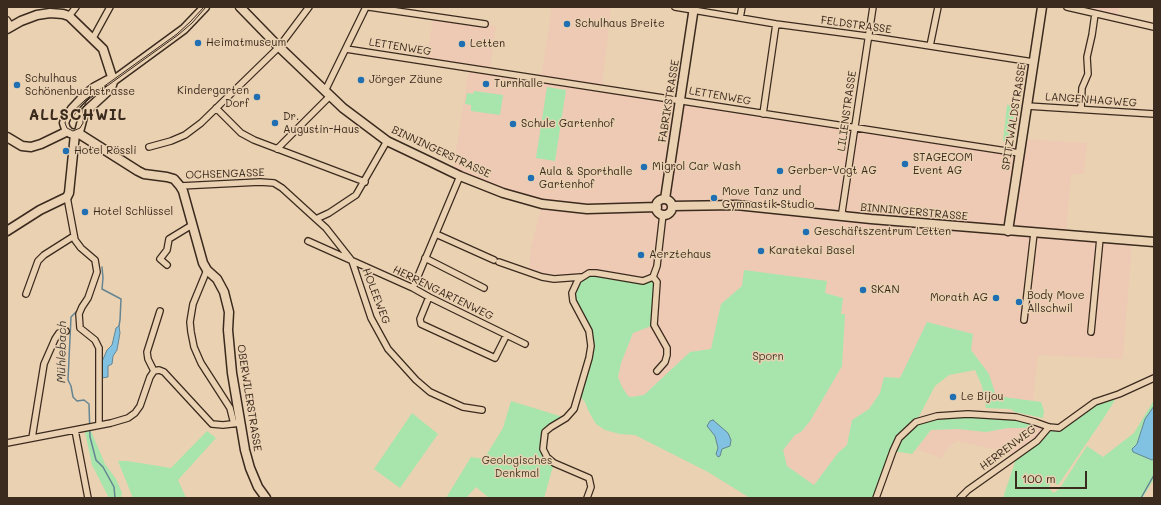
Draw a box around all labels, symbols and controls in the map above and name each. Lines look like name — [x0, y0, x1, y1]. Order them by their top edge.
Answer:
street label: FELDSTRASSE — [820, 13, 892, 37]
place label: Schulhaus Breite — [575, 17, 665, 31]
marker: Schulhaus Breite — [562, 19, 572, 29]
place label: Heimatmuseum — [206, 36, 286, 50]
street label: LETTENWEG — [368, 36, 432, 58]
place label: Letten — [470, 37, 505, 51]
marker: Heimatmuseum — [193, 38, 203, 48]
marker: Letten — [457, 39, 467, 49]
street label: FABRIKSTRASSE — [656, 59, 682, 143]
street label: SPITZWALDSTRASSE — [999, 63, 1029, 171]
street label: LILIENSTRASSE — [835, 70, 859, 152]
place label: Schulhaus Schönenbuchstrasse — [25, 72, 135, 98]
place label: Jörger Zäune — [369, 73, 442, 87]
marker: Jörger Zäune — [356, 75, 366, 85]
place label: Turnhalle — [494, 77, 543, 91]
marker: Turnhalle — [481, 79, 491, 89]
marker: Schulhaus Schönenbuchstrasse — [12, 80, 22, 90]
place label: Kindergarten Dorf — [177, 84, 249, 110]
street label: LETTENWEG — [688, 84, 752, 108]
street label: LANGENHAGWEG — [1045, 90, 1137, 110]
marker: Kindergarten Dorf — [252, 92, 262, 102]
district label: ALLSCHWIL — [29, 106, 127, 124]
place label: Dr. Augustin-Haus — [283, 110, 359, 136]
place label: Schule Gartenhof — [521, 117, 614, 131]
marker: Dr. Augustin-Haus — [270, 118, 280, 128]
marker: Schule Gartenhof — [508, 119, 518, 129]
street label: BINNINGERSTRASSE — [389, 123, 493, 181]
place label: Hotel Rössli — [74, 144, 137, 158]
marker: Hotel Rössli — [61, 146, 71, 156]
place label: STAGECOM Event AG — [913, 151, 973, 177]
marker: STAGECOM Event AG — [900, 159, 910, 169]
place label: Migrol Car Wash — [652, 160, 741, 174]
marker: Migrol Car Wash — [639, 162, 649, 172]
place label: Gerber-Vogt AG — [788, 164, 877, 178]
place label: Aula & Sporthalle Gartenhof — [539, 165, 632, 191]
street label: OCHSENGASSE — [185, 166, 265, 182]
marker: Gerber-Vogt AG — [775, 166, 785, 176]
marker: Aula & Sporthalle Gartenhof — [526, 173, 536, 183]
place label: Move Tanz und Gymnastik Studio — [722, 185, 814, 211]
marker: Move Tanz und Gymnastik Studio — [709, 193, 719, 203]
street label: BINNINGERSTRASSE — [860, 201, 968, 223]
place label: Hotel Schlüssel — [93, 205, 173, 219]
marker: Hotel Schlüssel — [80, 207, 90, 217]
place label: Geschäftszentrum Letten — [814, 225, 951, 239]
marker: Geschäftszentrum Letten — [801, 227, 811, 237]
place label: Karatekai Basel — [769, 244, 855, 258]
marker: Karatekai Basel — [756, 246, 766, 256]
place label: Aerztehaus — [649, 248, 711, 262]
marker: Aerztehaus — [636, 250, 646, 260]
street label: HERRENGARTENWEG — [391, 263, 495, 323]
street label: HOLEEWEG — [359, 266, 393, 326]
place label: SKAN — [871, 283, 900, 297]
marker: SKAN — [858, 285, 868, 295]
place label: Body Move Allschwil — [1027, 289, 1085, 315]
place label: Morath AG — [930, 291, 988, 305]
marker: Morath AG — [991, 293, 1001, 303]
marker: Body Move Allschwil — [1014, 297, 1024, 307]
water label: Mühlebach — [54, 321, 70, 383]
street label: OBERWILERSTRASSE — [234, 344, 264, 452]
park label: Sporn — [752, 350, 784, 364]
place label: Le Bijou — [961, 390, 1004, 404]
marker: Le Bijou — [948, 392, 958, 402]
street label: HERRENWEG — [977, 423, 1039, 473]
park label: Geologisches Denkmal — [482, 454, 552, 480]
scale bar — [1017, 463, 1089, 489]
text: 100 m — [1022, 470, 1056, 486]

